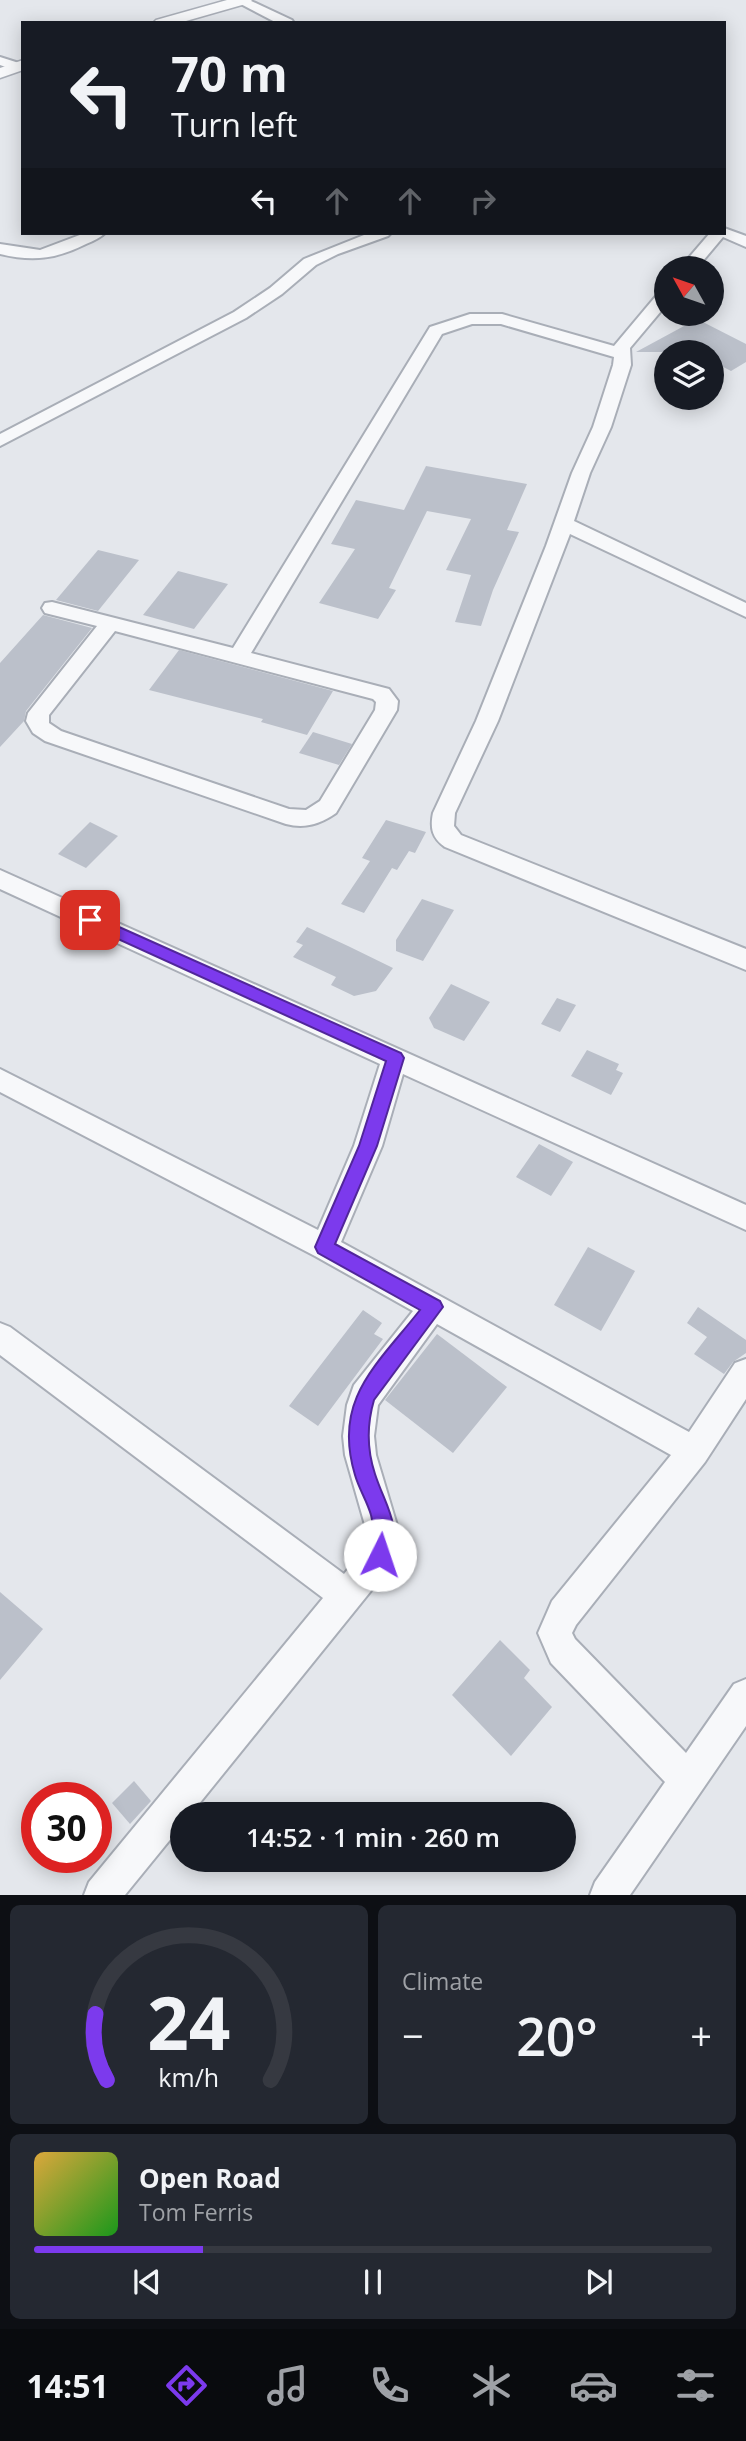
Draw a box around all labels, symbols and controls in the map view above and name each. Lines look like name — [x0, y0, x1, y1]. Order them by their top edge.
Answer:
text: 70 m — [171, 40, 288, 106]
icon: left — [56, 49, 147, 140]
text: Turn left — [171, 103, 297, 146]
icon: left — [245, 182, 283, 220]
icon: ahead — [318, 182, 356, 220]
icon: ahead — [391, 182, 429, 220]
icon: right — [464, 182, 502, 220]
north arrow — [654, 256, 724, 326]
map controls — [654, 256, 724, 410]
button: layers — [654, 340, 724, 410]
pin — [60, 890, 120, 950]
icon: arrive — [71, 901, 109, 939]
position arrow — [343, 1518, 417, 1592]
speed limit sign: 30 — [21, 1782, 112, 1873]
text: 14:52 · 1 min · 260 m — [246, 1819, 500, 1855]
text: Climate — [402, 1965, 483, 1997]
text: 24 — [147, 1973, 231, 2072]
text: 20° — [516, 2000, 598, 2071]
text: − — [402, 2009, 424, 2061]
text: + — [690, 2009, 712, 2061]
text: km/h — [159, 2060, 219, 2094]
text: Open Road — [139, 2160, 281, 2196]
text: Tom Ferris — [139, 2196, 253, 2228]
icon: previous — [128, 2263, 166, 2301]
icon: pause — [354, 2263, 392, 2301]
icon: next — [580, 2263, 618, 2301]
icon: directions — [162, 2361, 211, 2410]
icon: music — [263, 2361, 312, 2410]
icon: phone — [365, 2361, 414, 2410]
icon: climate — [467, 2361, 516, 2410]
icon: car — [569, 2361, 618, 2410]
icon: filters — [671, 2361, 720, 2410]
text: 14:51 — [26, 2364, 109, 2407]

